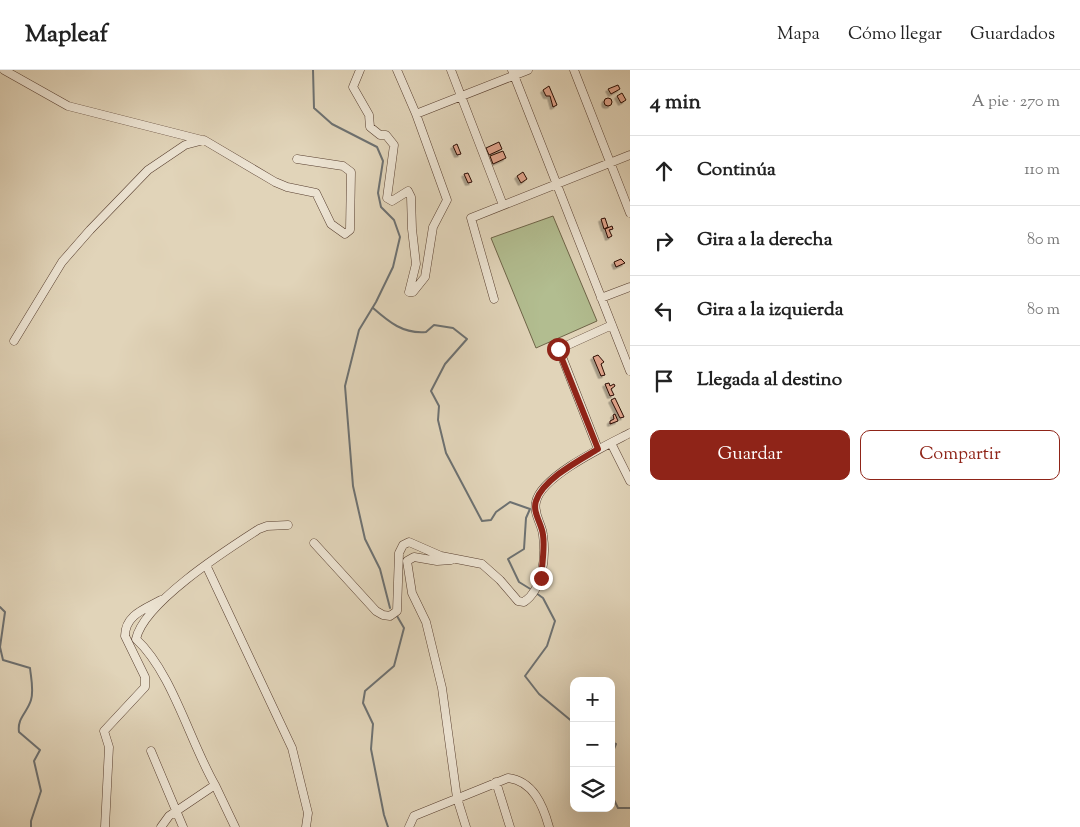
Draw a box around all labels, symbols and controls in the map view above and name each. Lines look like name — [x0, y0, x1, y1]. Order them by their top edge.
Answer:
text: Mapleaf — [25, 18, 108, 52]
text: Mapa — [777, 22, 820, 48]
text: Cómo llegar — [848, 22, 942, 48]
text: Guardados — [970, 22, 1055, 48]
text: 4 min — [650, 88, 701, 118]
text: A pie · 270 m — [972, 91, 1060, 114]
icon: ahead — [650, 157, 678, 185]
text: Continúa — [697, 157, 776, 184]
text: 110 m — [1024, 159, 1060, 182]
icon: right — [650, 227, 678, 255]
text: Gira a la derecha — [697, 227, 832, 254]
text: 80 m — [1027, 229, 1060, 252]
icon: left — [650, 297, 678, 325]
text: Gira a la izquierda — [697, 297, 843, 324]
text: 80 m — [1027, 299, 1060, 322]
route start — [547, 338, 570, 361]
icon: arrive — [650, 367, 678, 395]
text: Llegada al destino — [697, 367, 842, 394]
button: Guardar — [650, 430, 850, 480]
button: Compartir — [860, 430, 1060, 480]
route end — [530, 567, 553, 590]
map controls — [570, 677, 615, 812]
button: + — [570, 677, 615, 722]
button: − — [570, 722, 615, 767]
button: layers — [570, 767, 615, 812]

